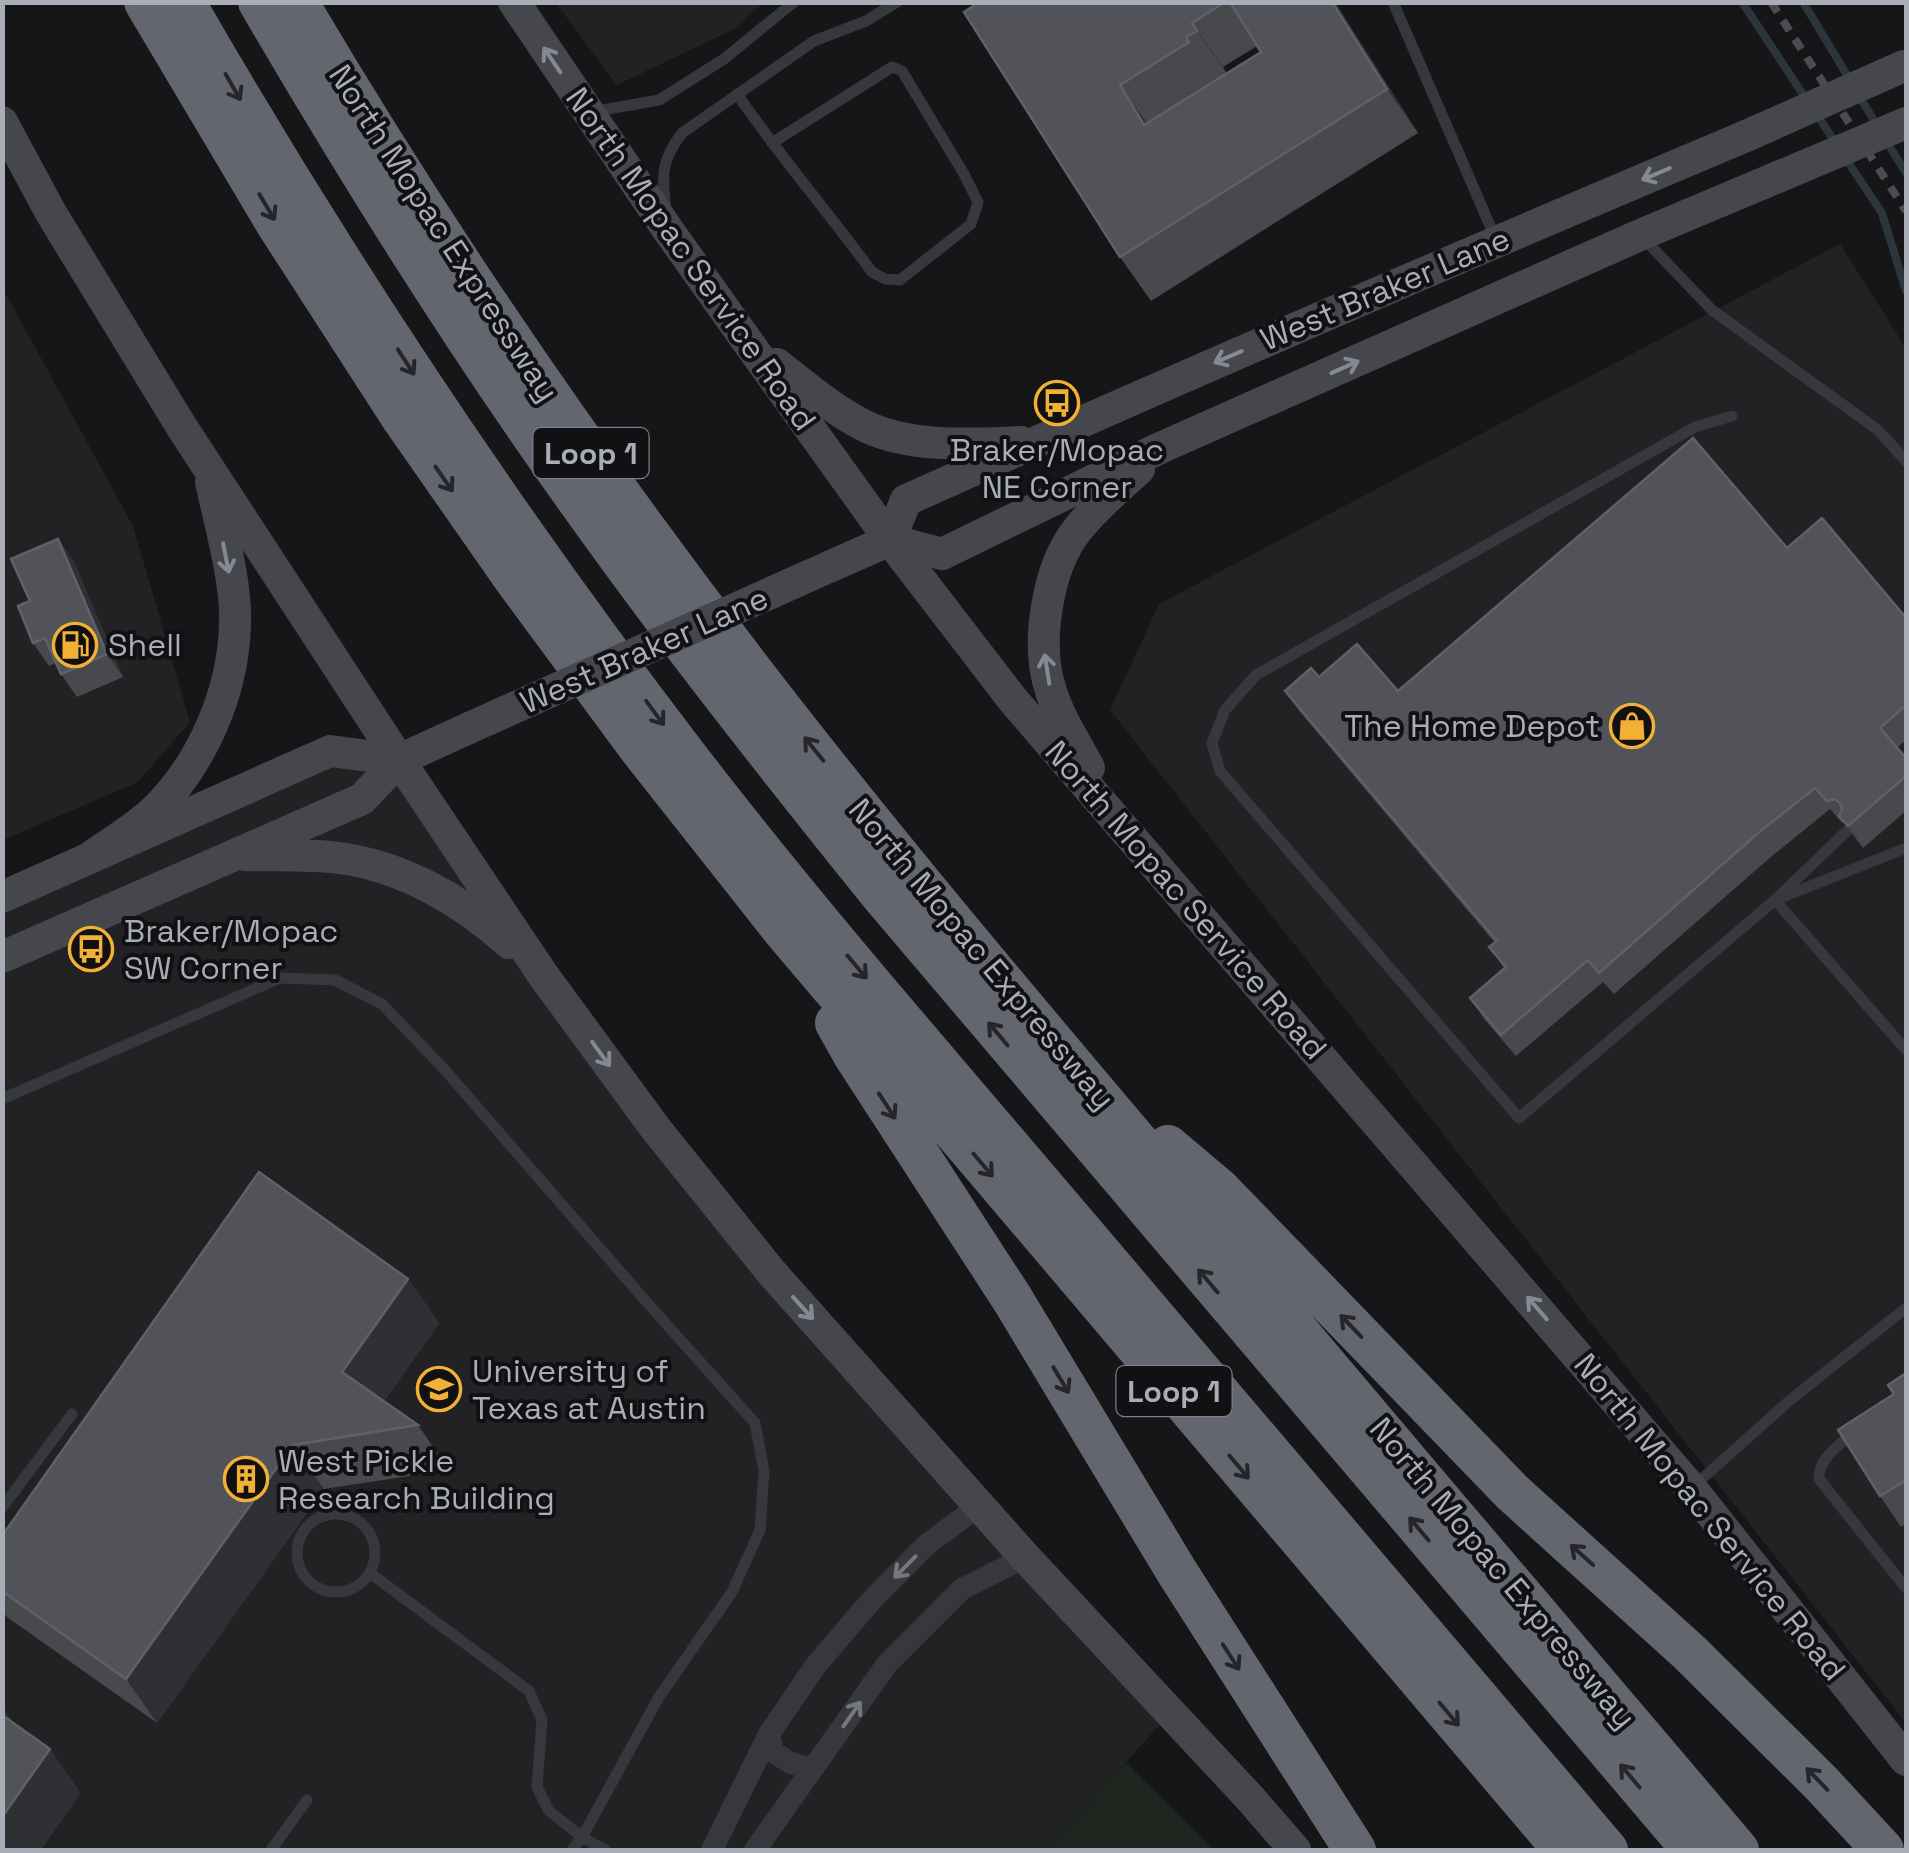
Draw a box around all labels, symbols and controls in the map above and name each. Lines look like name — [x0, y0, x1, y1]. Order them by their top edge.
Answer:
one-way arrow — [542, 46, 563, 74]
street label: North Mopac Expressway — [320, 57, 568, 409]
one-way arrow — [223, 72, 243, 101]
street label: North Mopac Service Road — [557, 80, 825, 438]
one-way arrow — [1641, 166, 1672, 184]
one-way arrow — [257, 192, 277, 221]
street label: West Braker Lane — [1254, 218, 1516, 360]
one-way arrow — [395, 347, 416, 376]
one-way arrow — [1213, 349, 1244, 367]
one-way arrow — [1330, 357, 1360, 375]
bus stop icon: Braker/Mopac NE Corner — [1034, 380, 1080, 426]
road number: Loop 1 — [534, 428, 648, 478]
place label: Braker/Mopac NE Corner — [950, 430, 1164, 507]
one-way arrow — [433, 464, 454, 492]
one-way arrow — [218, 541, 237, 573]
street label: West Braker Lane — [514, 577, 774, 723]
fuel station icon: Shell — [52, 622, 98, 668]
place label: Shell — [108, 625, 182, 665]
one-way arrow — [1037, 653, 1055, 686]
one-way arrow — [644, 699, 665, 726]
shop icon: The Home Depot — [1609, 703, 1655, 749]
place label: The Home Depot — [1344, 706, 1600, 746]
street label: North Mopac Service Road — [1037, 732, 1335, 1068]
one-way arrow — [804, 736, 825, 763]
street label: North Mopac Expressway — [840, 790, 1124, 1118]
place label: Braker/Mopac SW Corner — [124, 911, 338, 988]
bus stop icon: Braker/Mopac SW Corner — [68, 926, 114, 972]
one-way arrow — [846, 953, 868, 979]
one-way arrow — [987, 1021, 1009, 1047]
one-way arrow — [590, 1039, 611, 1067]
one-way arrow — [876, 1091, 897, 1119]
one-way arrow — [972, 1152, 994, 1178]
one-way arrow — [1198, 1269, 1220, 1295]
one-way arrow — [791, 1295, 814, 1320]
one-way arrow — [1525, 1296, 1548, 1321]
one-way arrow — [1339, 1314, 1363, 1338]
street label: North Mopac Service Road — [1566, 1345, 1854, 1689]
place label: University of Texas at Austin — [472, 1351, 706, 1428]
one-way arrow — [1051, 1365, 1071, 1394]
school or university icon: University of Texas at Austin — [416, 1366, 462, 1412]
road number: Loop 1 — [1116, 1366, 1232, 1416]
street label: North Mopac Expressway — [1361, 1409, 1645, 1737]
place label: West Pickle Research Building — [278, 1441, 555, 1518]
one-way arrow — [1228, 1453, 1250, 1479]
building icon: West Pickle Research Building — [223, 1456, 269, 1502]
one-way arrow — [1408, 1516, 1430, 1542]
one-way arrow — [1570, 1544, 1595, 1567]
one-way arrow — [893, 1554, 917, 1578]
one-way arrow — [1220, 1642, 1241, 1671]
one-way arrow — [841, 1701, 862, 1728]
one-way arrow — [1438, 1701, 1460, 1727]
one-way arrow — [1619, 1764, 1641, 1790]
one-way arrow — [1805, 1767, 1829, 1791]

